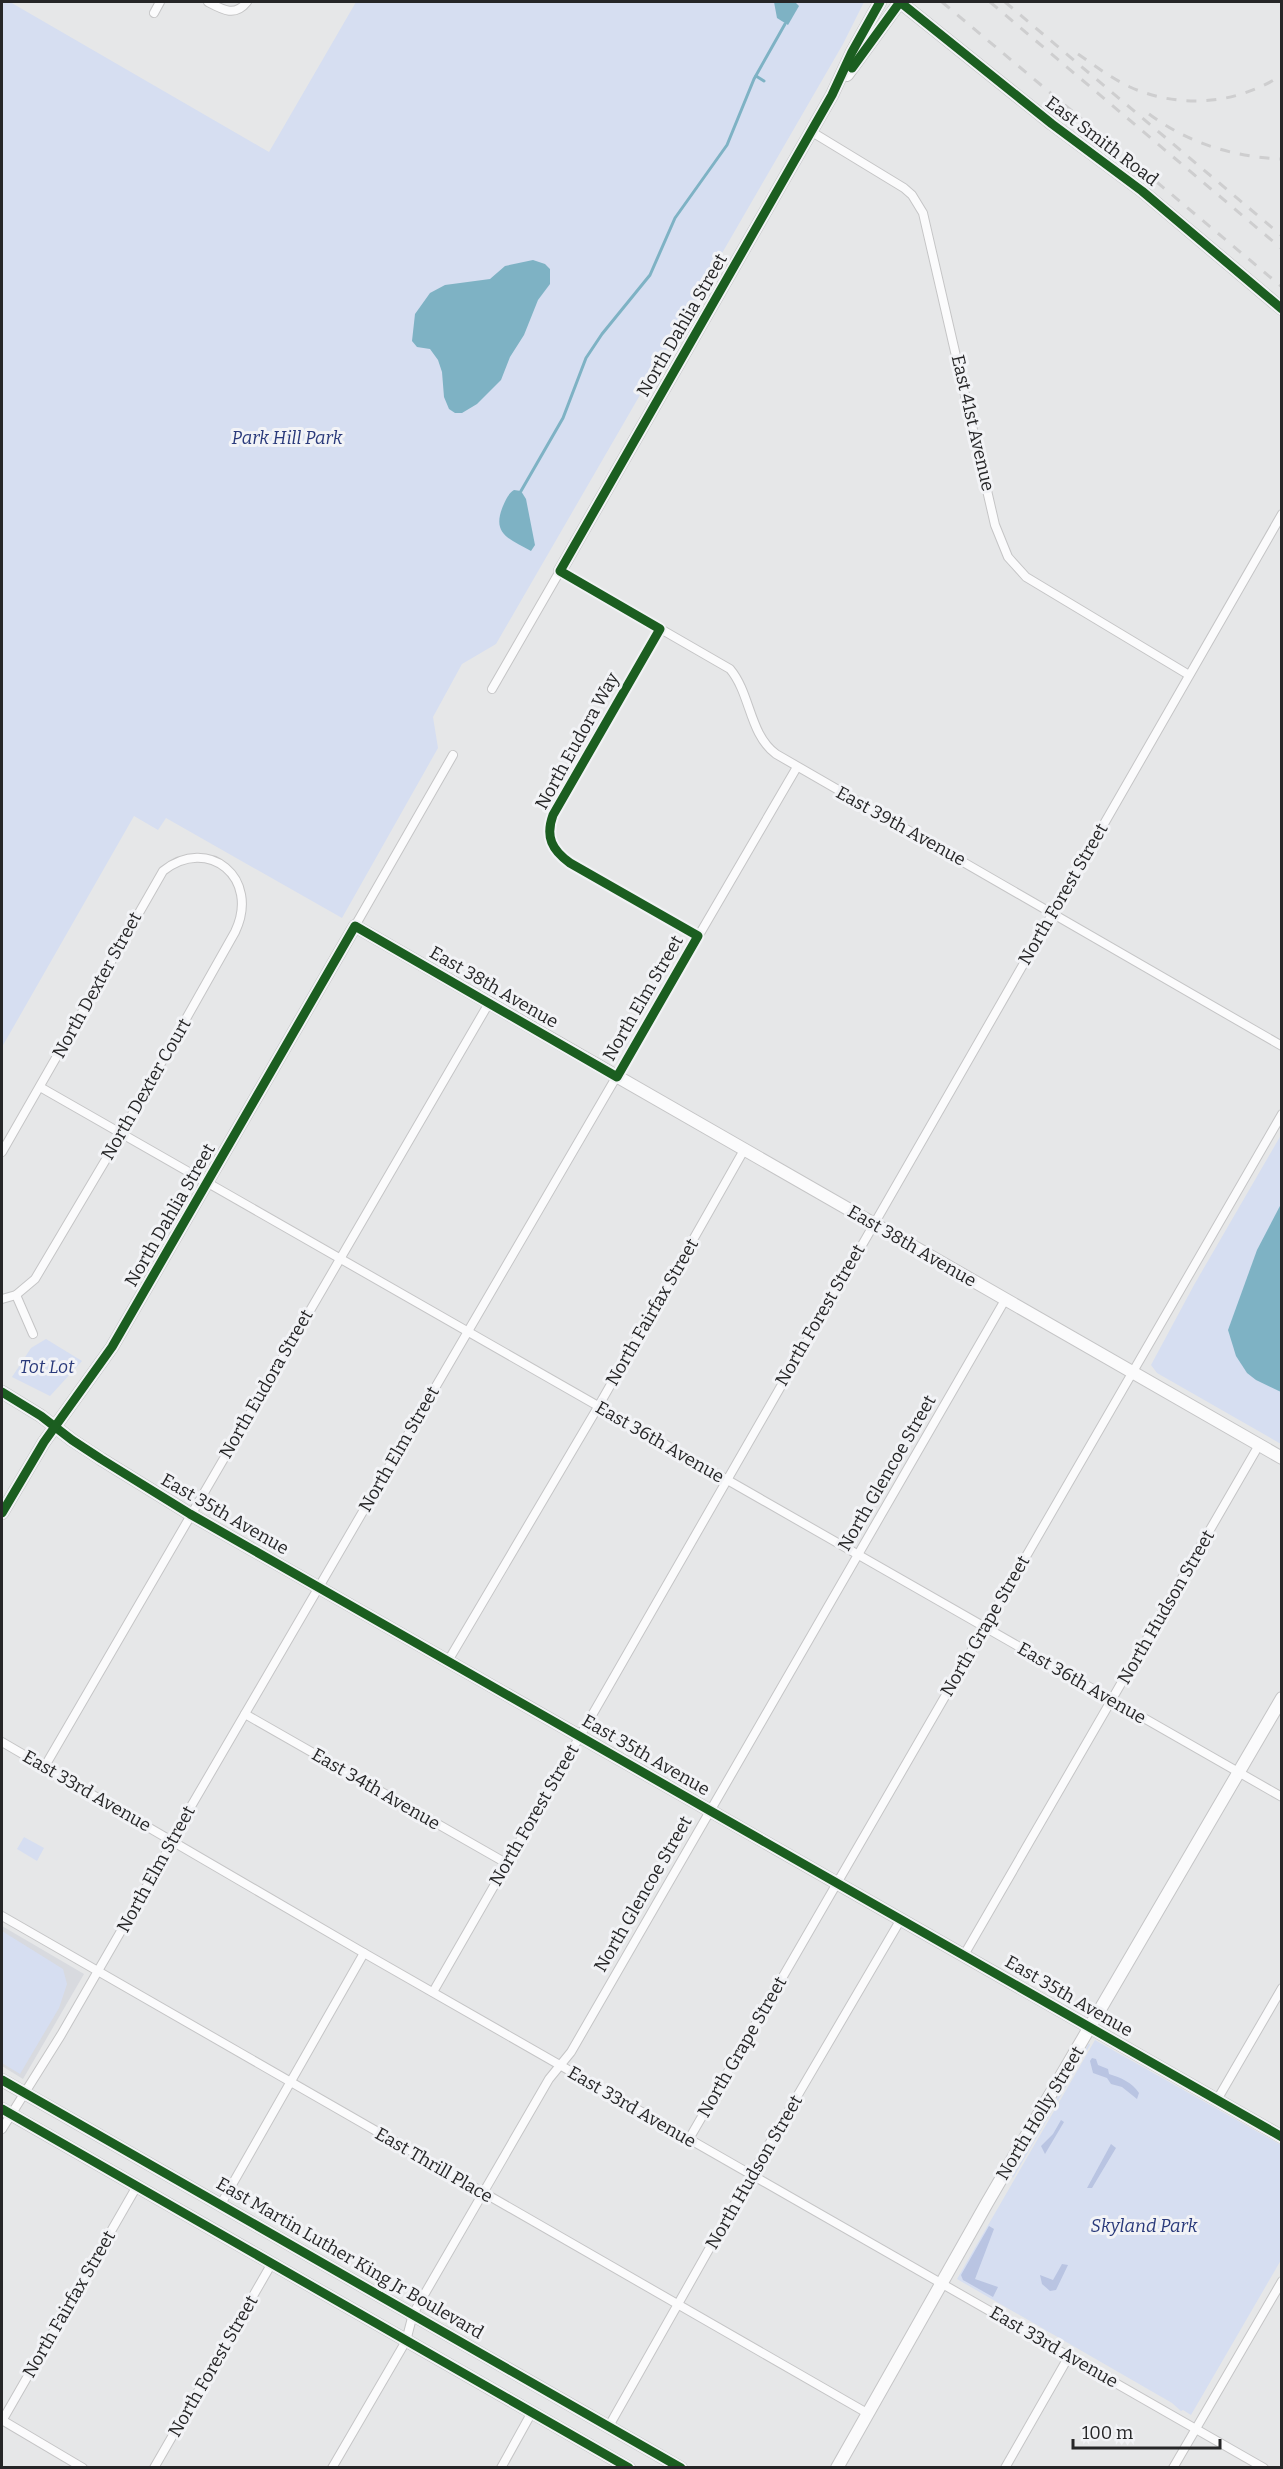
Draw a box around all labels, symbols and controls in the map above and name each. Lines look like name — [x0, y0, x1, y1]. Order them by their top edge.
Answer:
street label: East Smith Road — [1041, 91, 1163, 191]
street label: North Dahlia Street — [632, 249, 732, 400]
street label: East 41st Avenue — [947, 353, 999, 493]
park label: Park Hill Park — [232, 427, 343, 449]
street label: North Eudora Way — [530, 668, 624, 813]
street label: East 39th Avenue — [832, 781, 970, 871]
street label: North Forest Street — [1013, 819, 1113, 969]
street label: North Dexter Street — [48, 908, 147, 1062]
street label: North Elm Street — [598, 931, 688, 1065]
street label: East 38th Avenue — [426, 941, 562, 1033]
street label: North Dexter Court — [96, 1014, 196, 1164]
street label: North Dahlia Street — [120, 1139, 220, 1290]
street label: East 38th Avenue — [844, 1200, 980, 1292]
street label: North Fairfax Street — [601, 1234, 703, 1390]
street label: North Forest Street — [770, 1240, 870, 1390]
street label: North Eudora Street — [214, 1305, 318, 1462]
park label: Tot Lot — [19, 1356, 75, 1378]
street label: North Elm Street — [354, 1382, 444, 1516]
street label: North Glencoe Street — [833, 1391, 941, 1555]
street label: East 36th Avenue — [592, 1396, 728, 1488]
street label: East 35th Avenue — [157, 1469, 293, 1559]
street label: North Hudson Street — [1113, 1526, 1219, 1688]
street label: North Grape Street — [936, 1551, 1034, 1700]
street label: East 36th Avenue — [1014, 1637, 1150, 1729]
street label: East 35th Avenue — [578, 1710, 714, 1800]
street label: North Forest Street — [484, 1740, 584, 1890]
street label: East 34th Avenue — [308, 1743, 444, 1835]
street label: East 33rd Avenue — [19, 1745, 155, 1837]
street label: North Elm Street — [112, 1801, 200, 1936]
street label: North Glencoe Street — [589, 1812, 697, 1976]
street label: East 35th Avenue — [1001, 1951, 1137, 2041]
street label: North Grape Street — [693, 1972, 791, 2121]
street label: North Holly Street — [991, 2042, 1089, 2184]
street label: East 33rd Avenue — [564, 2061, 700, 2153]
street label: North Hudson Street — [701, 2091, 807, 2253]
street label: East Thrill Place — [371, 2122, 497, 2208]
street label: East Martin Luther King Jr Boulevard — [213, 2172, 488, 2344]
park label: Skyland Park — [1091, 2215, 1198, 2237]
street label: North Fairfax Street — [18, 2226, 120, 2382]
street label: North Forest Street — [163, 2291, 263, 2441]
street label: East 33rd Avenue — [986, 2301, 1122, 2393]
scale bar — [1073, 2412, 1220, 2450]
text: 100 m — [1082, 2422, 1133, 2444]

